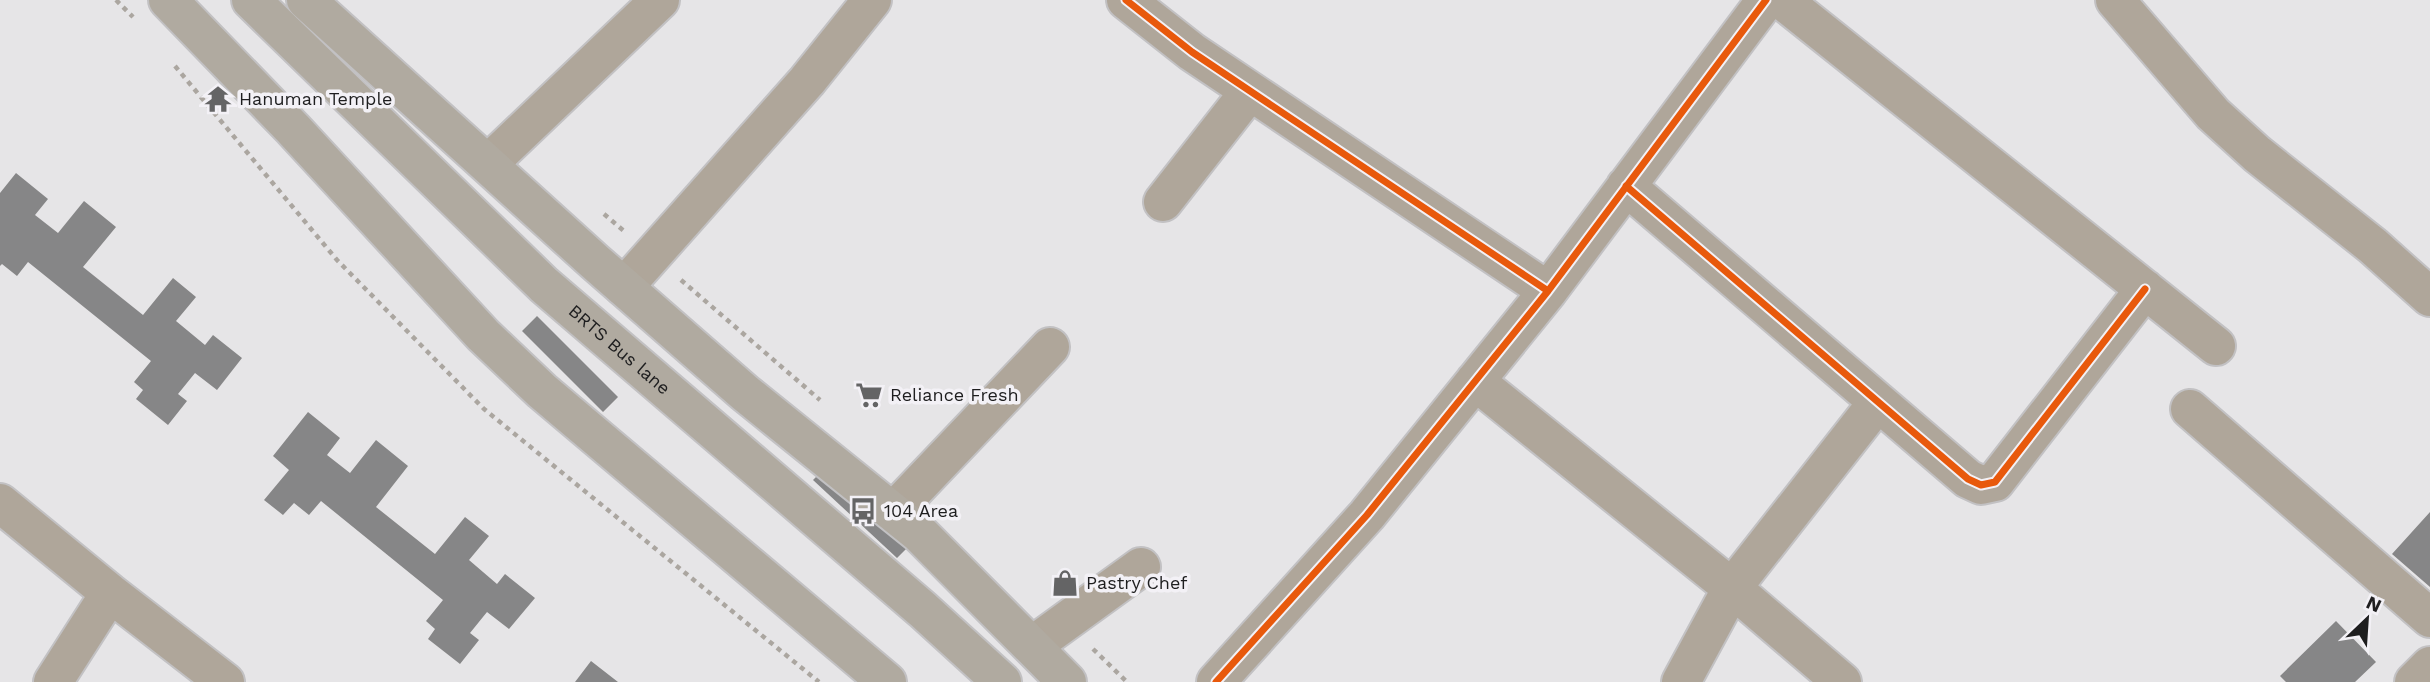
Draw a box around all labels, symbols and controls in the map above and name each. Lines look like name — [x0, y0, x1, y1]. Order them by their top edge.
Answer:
temple icon: Hanuman Temple — [203, 84, 233, 114]
place label: Hanuman Temple — [239, 88, 392, 109]
street label: BRTS Bus lane — [565, 300, 675, 399]
supermarket icon: Reliance Fresh — [854, 380, 884, 410]
place label: Reliance Fresh — [890, 384, 1019, 405]
bus stop icon: 104 Area — [848, 496, 878, 526]
place label: 104 Area — [884, 500, 958, 521]
shop icon: Pastry Chef — [1050, 568, 1080, 598]
place label: Pastry Chef — [1086, 572, 1187, 593]
north arrow — [2332, 584, 2402, 654]
text: N — [2363, 591, 2385, 617]

